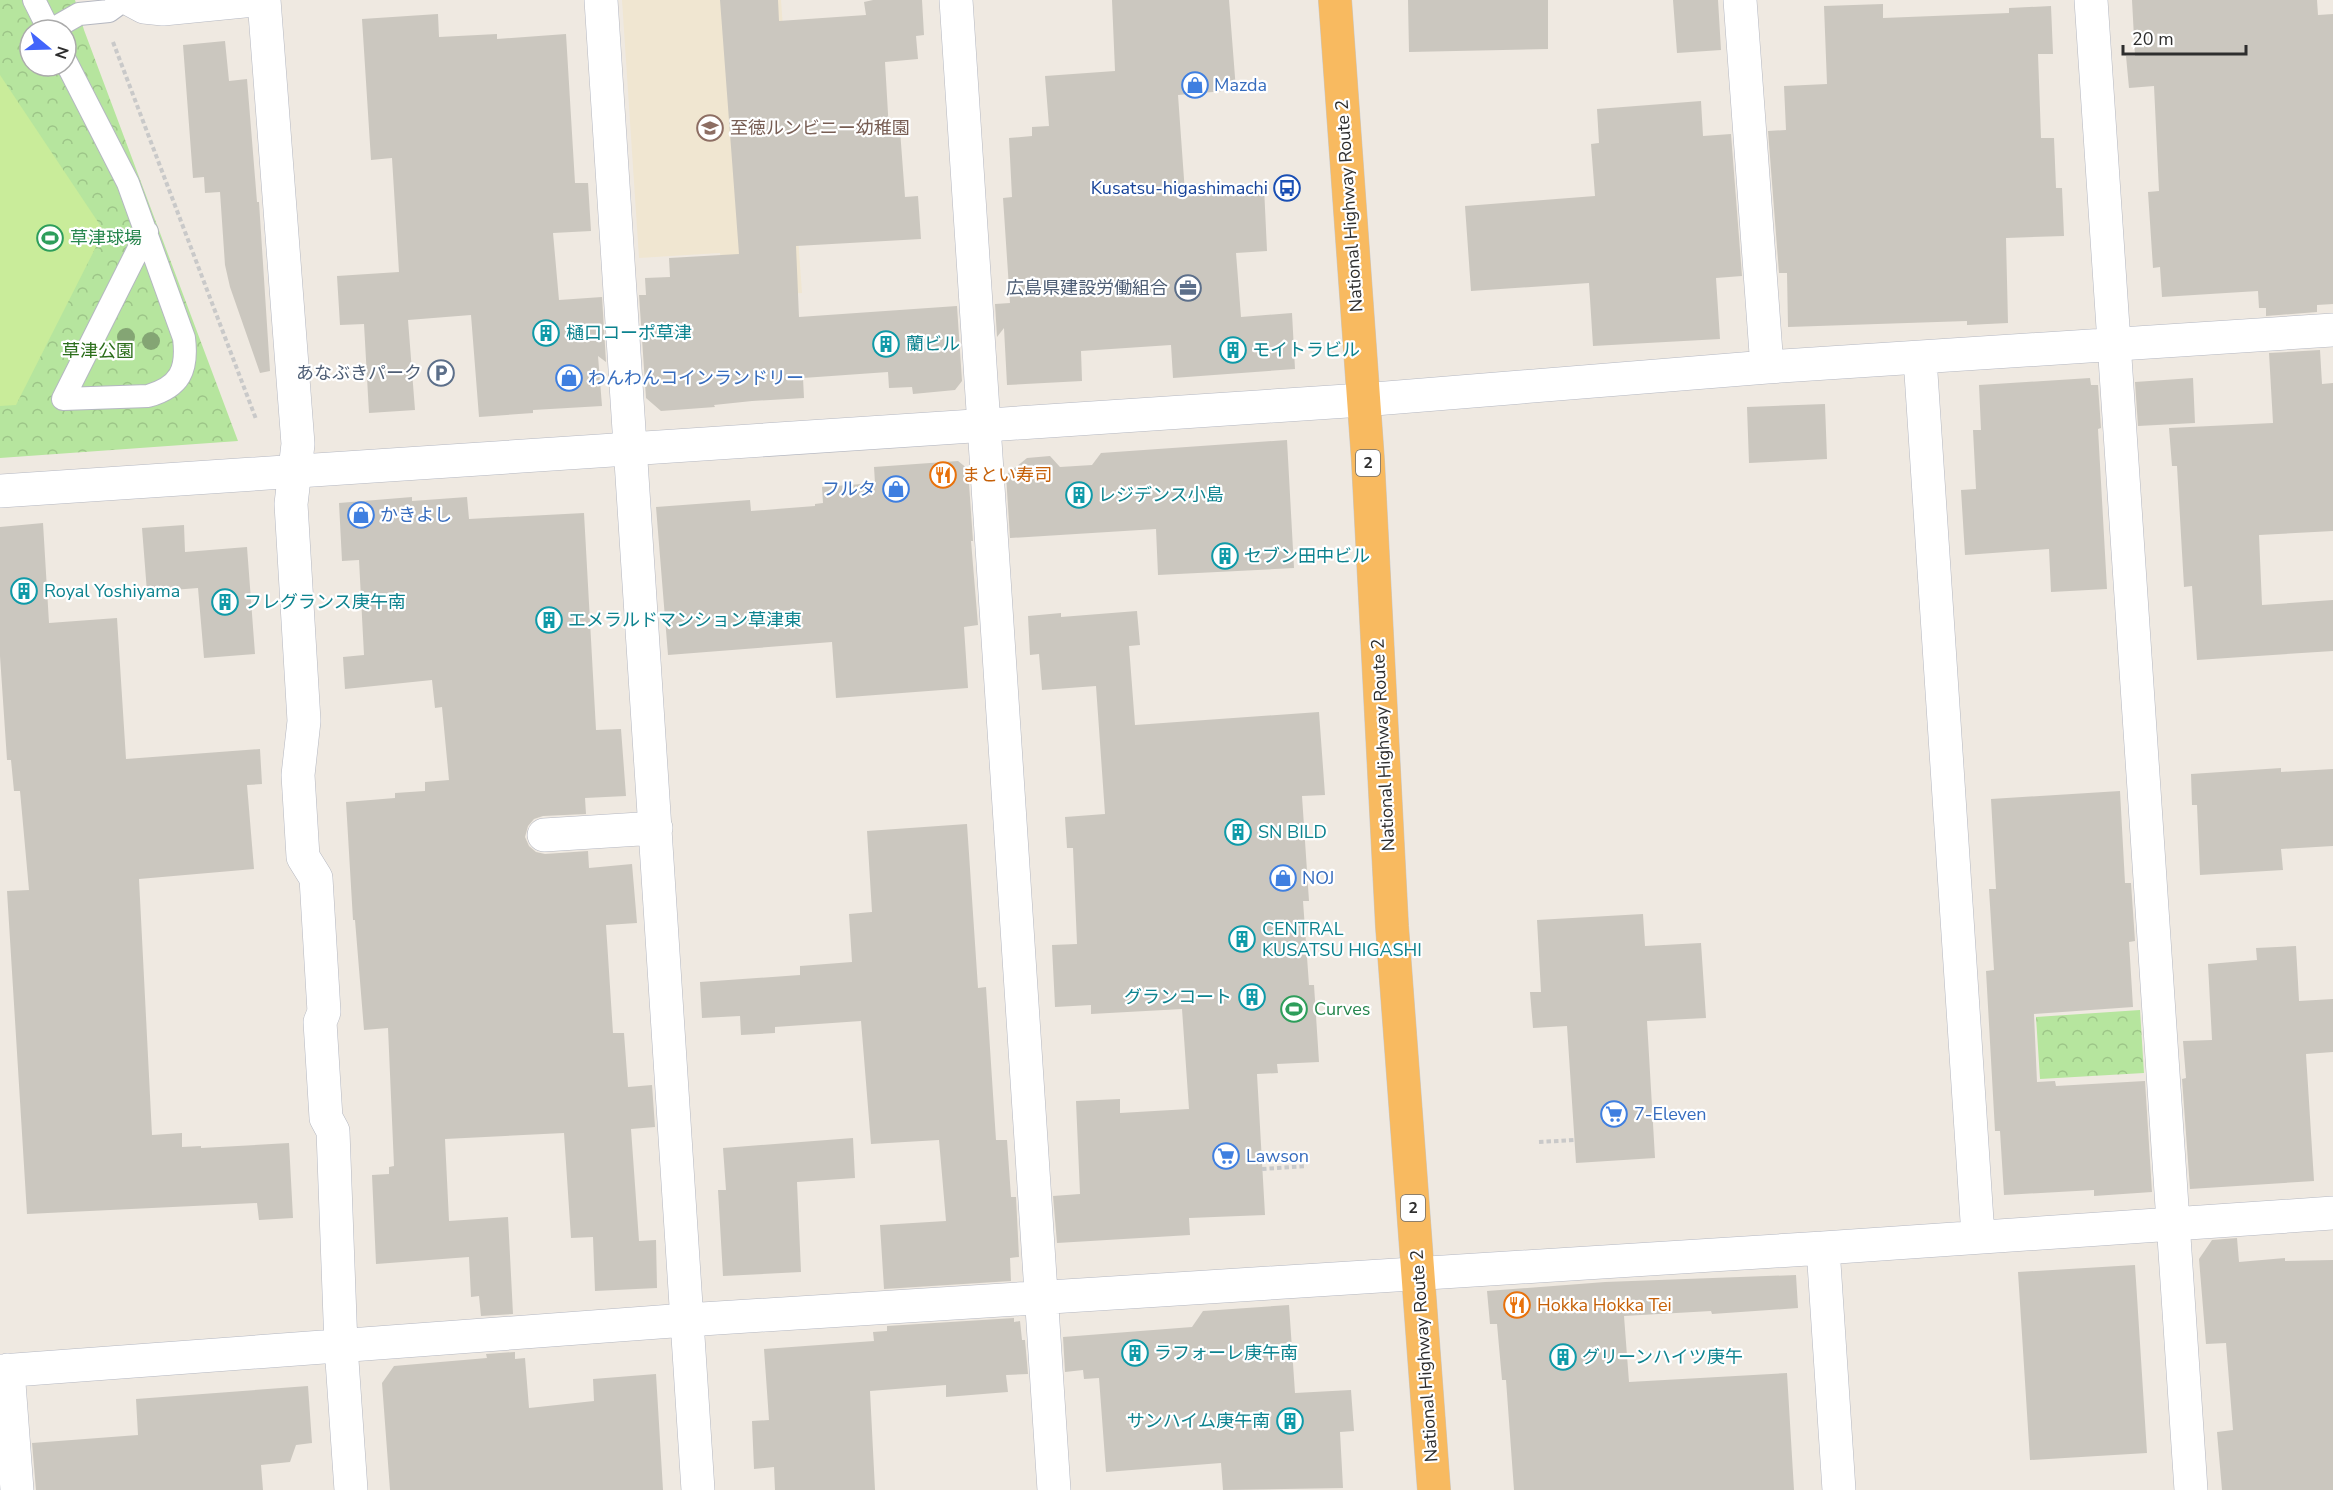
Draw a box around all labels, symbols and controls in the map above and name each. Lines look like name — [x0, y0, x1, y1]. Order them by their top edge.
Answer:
north arrow — [18, 18, 78, 78]
scale bar — [2123, 18, 2246, 56]
text: 20 m — [2132, 27, 2174, 51]
text: N — [49, 43, 74, 62]
shop icon: Mazda — [1180, 70, 1210, 100]
place label: Mazda — [1214, 73, 1267, 97]
street label: National Highway Route 2 — [1330, 99, 1368, 313]
school or university icon: 至徳ルンビニー幼稚園 — [695, 113, 725, 143]
place label: 至徳ルンビニー幼稚園 — [730, 116, 910, 140]
bus stop icon: Kusatsu-higashimachi — [1272, 173, 1302, 203]
place label: Kusatsu-higashimachi — [1091, 176, 1268, 200]
sports icon: 草津球場 — [35, 223, 65, 253]
place label: 草津球場 — [70, 226, 142, 250]
office icon: 広島県建設労働組合 — [1173, 273, 1203, 303]
place label: 広島県建設労働組合 — [1006, 276, 1168, 300]
building icon: 樋口コーポ草津 — [531, 318, 561, 348]
place label: 樋口コーポ草津 — [566, 321, 692, 345]
building icon: 蘭ビル — [871, 329, 901, 359]
place label: 蘭ビル — [906, 332, 960, 356]
building icon: モイトラビル — [1218, 335, 1248, 365]
place label: モイトラビル — [1252, 338, 1360, 362]
park label: 草津公園 — [62, 339, 134, 363]
parking icon: あなぶきパーク — [426, 358, 456, 388]
place label: あなぶきパーク — [296, 361, 422, 385]
shop icon: わんわんコインランドリー — [554, 363, 584, 393]
place label: わんわんコインランドリー — [588, 366, 804, 390]
road number: 2 — [1356, 450, 1380, 476]
restaurant icon: まとい寿司 — [928, 460, 958, 490]
place label: まとい寿司 — [962, 463, 1052, 487]
shop icon: フルタ — [881, 474, 911, 504]
place label: フルタ — [822, 477, 876, 501]
building icon: レジデンス小島 — [1064, 480, 1094, 510]
place label: レジデンス小島 — [1098, 483, 1224, 507]
shop icon: かきよし — [346, 500, 376, 530]
place label: かきよし — [380, 503, 452, 527]
building icon: セブン田中ビル — [1210, 541, 1240, 571]
place label: セブン田中ビル — [1244, 544, 1370, 568]
building icon: Royal Yoshiyama — [9, 576, 39, 606]
place label: Royal Yoshiyama — [44, 579, 180, 603]
building icon: フレグランス庚午南 — [210, 587, 240, 617]
place label: フレグランス庚午南 — [244, 590, 406, 614]
building icon: エメラルドマンション草津東 — [534, 605, 564, 635]
place label: エメラルドマンション草津東 — [568, 608, 802, 632]
street label: National Highway Route 2 — [1365, 638, 1401, 852]
building icon: SN BILD — [1223, 817, 1253, 847]
place label: SN BILD — [1258, 820, 1327, 844]
shop icon: NOJ — [1268, 863, 1298, 893]
place label: NOJ — [1302, 866, 1334, 890]
place label: CENTRAL KUSATSU HIGASHI — [1262, 917, 1422, 962]
building icon: CENTRAL KUSATSU HIGASHI — [1227, 924, 1257, 954]
building icon: グランコート — [1237, 982, 1267, 1012]
place label: グランコート — [1124, 985, 1232, 1009]
sports icon: Curves — [1279, 994, 1309, 1024]
place label: Curves — [1314, 997, 1370, 1021]
supermarket icon: 7-Eleven — [1599, 1099, 1629, 1129]
place label: 7-Eleven — [1634, 1102, 1707, 1126]
supermarket icon: Lawson — [1211, 1141, 1241, 1171]
place label: Lawson — [1246, 1144, 1309, 1168]
road number: 2 — [1401, 1195, 1425, 1221]
street label: National Highway Route 2 — [1405, 1249, 1443, 1463]
restaurant icon: Hokka Hokka Tei — [1502, 1290, 1532, 1320]
place label: Hokka Hokka Tei — [1537, 1293, 1672, 1317]
building icon: ラフォーレ庚午南 — [1120, 1338, 1150, 1368]
place label: ラフォーレ庚午南 — [1154, 1341, 1298, 1365]
building icon: グリーンハイツ庚午 — [1548, 1342, 1578, 1372]
place label: グリーンハイツ庚午 — [1582, 1345, 1743, 1369]
building icon: サンハイム庚午南 — [1275, 1406, 1305, 1436]
place label: サンハイム庚午南 — [1127, 1409, 1270, 1433]

